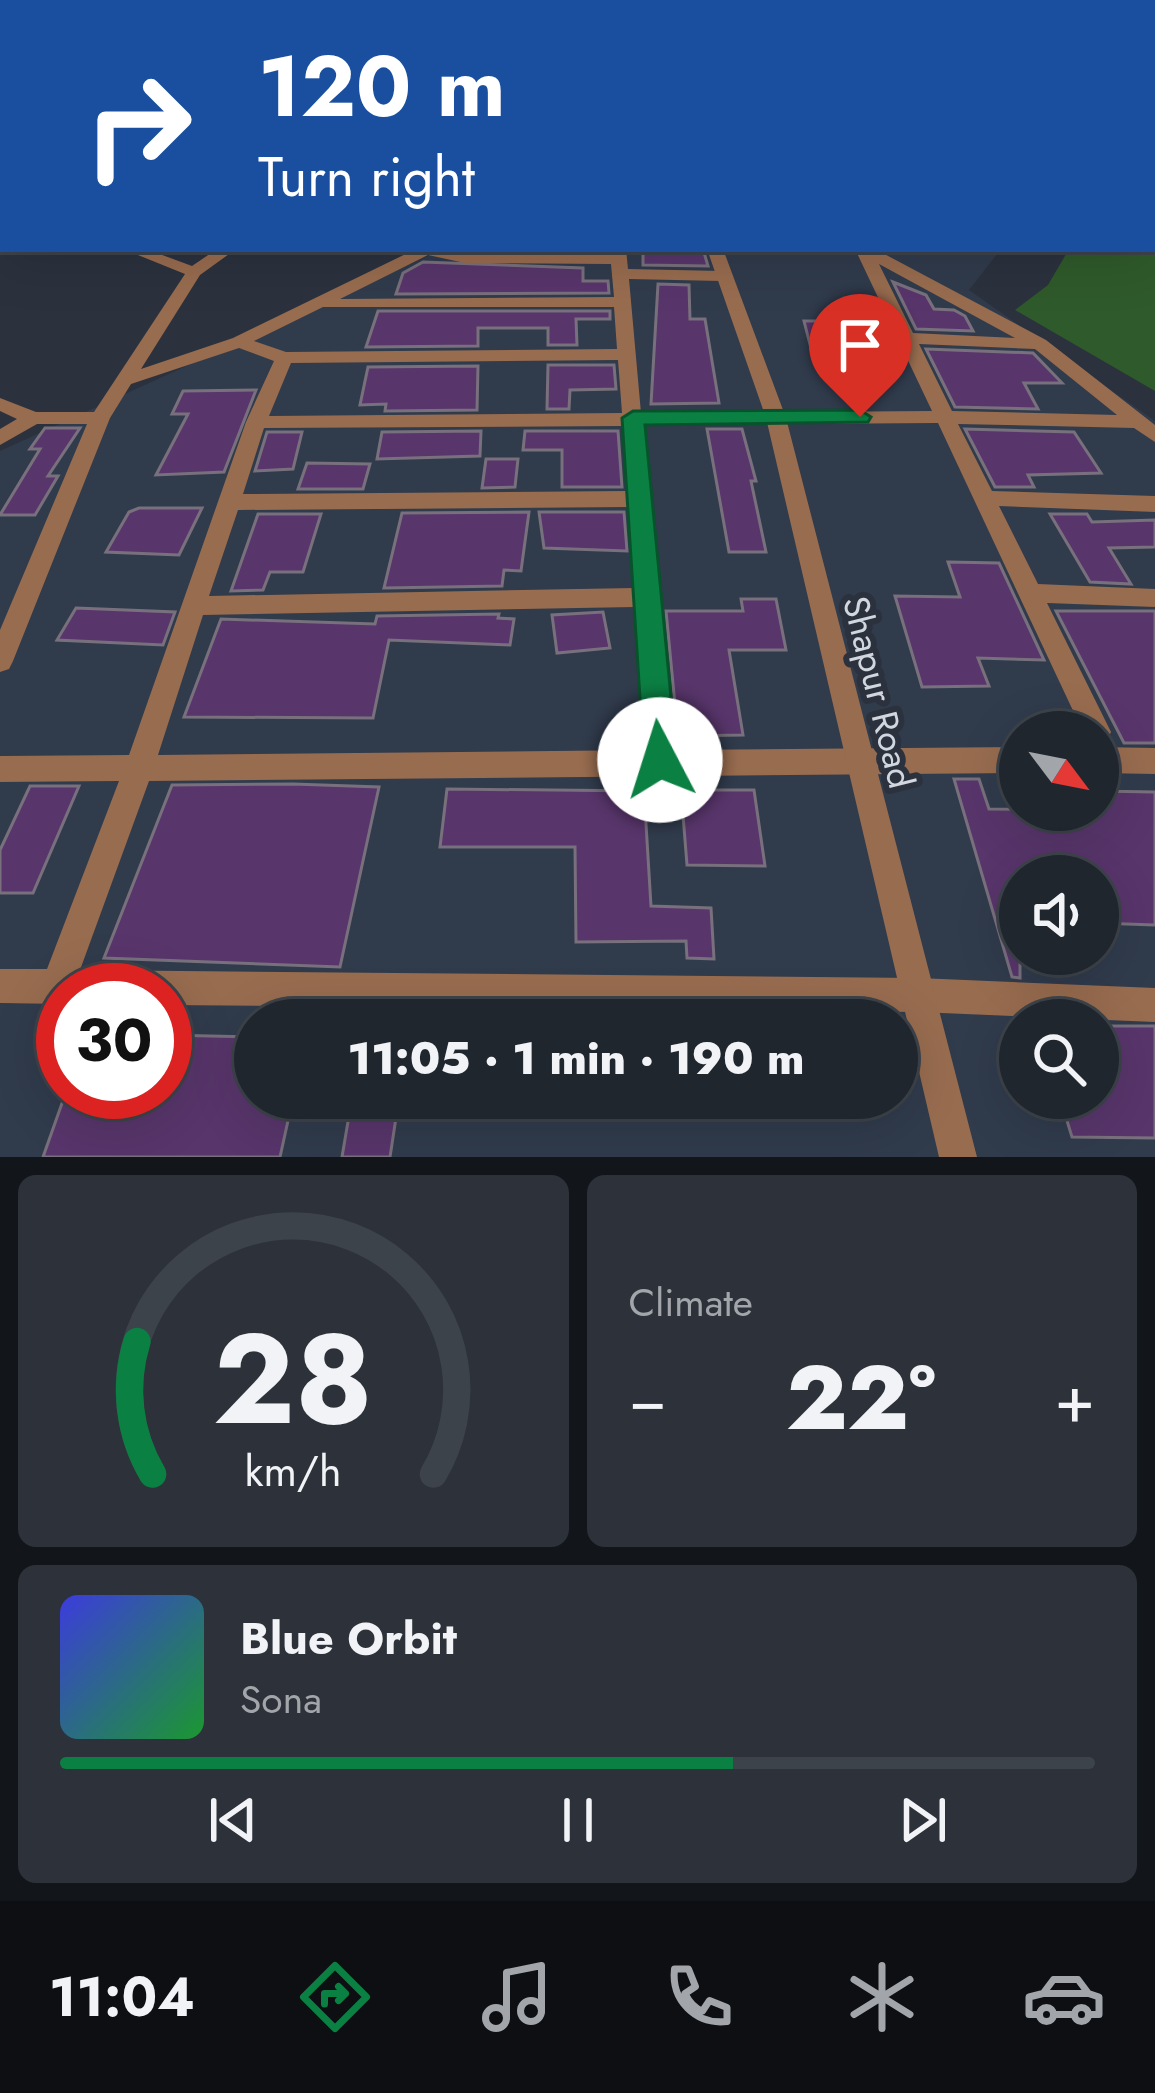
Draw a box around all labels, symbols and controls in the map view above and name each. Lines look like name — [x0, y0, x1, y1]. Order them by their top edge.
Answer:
text: 120 m — [258, 26, 506, 148]
icon: right — [60, 48, 216, 204]
text: Turn right — [258, 138, 475, 216]
pin — [809, 294, 911, 417]
icon: arrive — [827, 312, 893, 378]
street label: Shapur Road — [830, 591, 928, 793]
position arrow — [597, 697, 723, 823]
north arrow — [999, 711, 1119, 831]
map controls — [999, 711, 1119, 1119]
button: sound — [999, 855, 1119, 975]
speed limit sign: 30 — [36, 963, 192, 1119]
button: search — [999, 999, 1119, 1119]
text: 11:05 · 1 min · 190 m — [347, 1026, 805, 1091]
text: Climate — [629, 1274, 753, 1331]
text: 28 — [213, 1289, 373, 1470]
text: 22° — [786, 1333, 936, 1463]
text: − — [629, 1351, 667, 1447]
text: + — [1054, 1351, 1095, 1447]
text: km/h — [245, 1440, 342, 1502]
text: Blue Orbit — [240, 1606, 457, 1671]
text: Sona — [240, 1671, 322, 1728]
icon: previous — [200, 1787, 266, 1853]
icon: pause — [545, 1787, 611, 1853]
icon: next — [890, 1787, 956, 1853]
icon: directions — [293, 1955, 377, 2039]
icon: music — [475, 1955, 559, 2039]
icon: phone — [657, 1955, 741, 2039]
icon: climate — [840, 1955, 924, 2039]
icon: car — [1022, 1955, 1106, 2039]
text: 11:04 — [49, 1958, 195, 2036]

